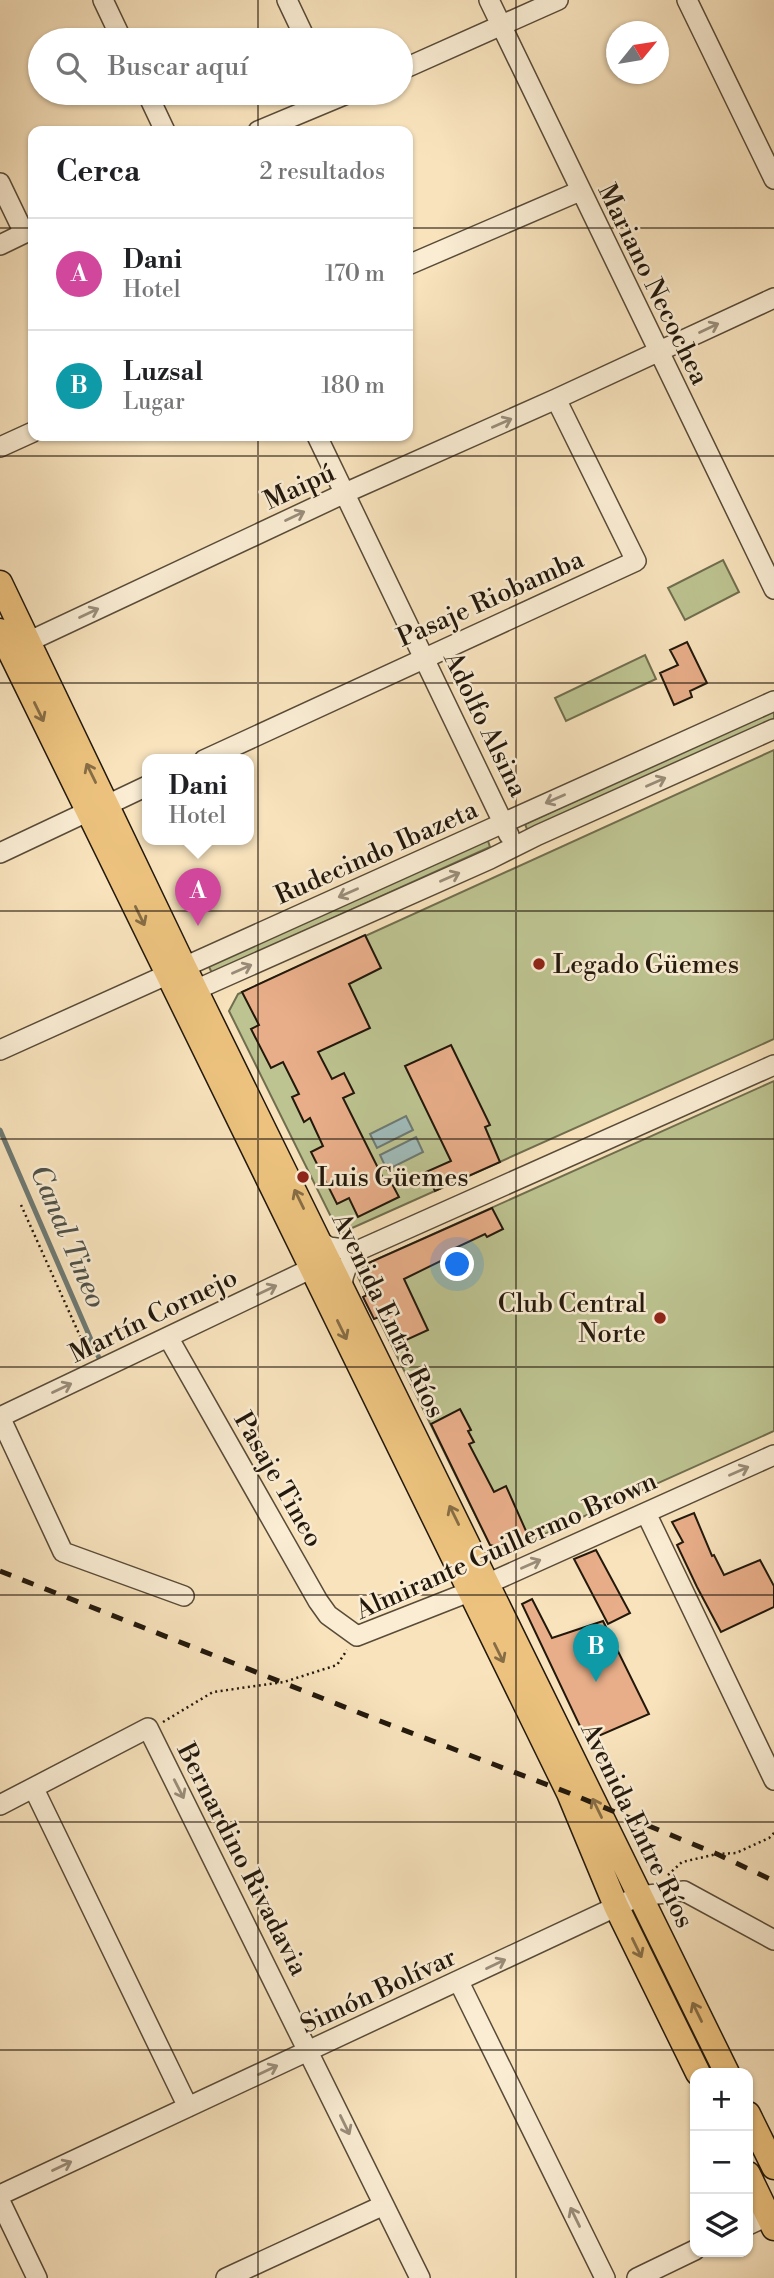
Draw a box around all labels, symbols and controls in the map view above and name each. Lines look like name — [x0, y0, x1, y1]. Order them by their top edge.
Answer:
north arrow — [606, 21, 669, 84]
search box — [28, 28, 413, 105]
icon: search — [52, 48, 90, 86]
text: Buscar aquí — [108, 51, 248, 83]
text: Cerca — [56, 153, 140, 191]
text: 2 resultados — [260, 158, 385, 186]
street label: Mariano Necochea — [591, 179, 716, 391]
text: Dani — [123, 244, 182, 276]
text: A — [71, 260, 87, 288]
text: 170 m — [325, 260, 385, 288]
text: Hotel — [123, 276, 181, 304]
one-way arrow — [698, 321, 719, 334]
text: Luzsal — [123, 356, 203, 388]
text: B — [70, 372, 88, 400]
text: 180 m — [321, 372, 385, 400]
text: Lugar — [123, 388, 185, 416]
one-way arrow — [491, 416, 512, 429]
street label: Maipú — [259, 457, 340, 517]
one-way arrow — [284, 509, 305, 523]
street label: Pasaje Riobamba — [392, 543, 589, 654]
one-way arrow — [78, 606, 99, 619]
street label: Adolfo Alsina — [436, 646, 534, 803]
one-way arrow — [33, 701, 47, 722]
popup — [142, 754, 254, 845]
one-way arrow — [84, 763, 98, 784]
text: Dani — [168, 770, 228, 802]
one-way arrow — [645, 775, 666, 788]
street label: Rudecindo Ibazeta — [270, 793, 484, 912]
one-way arrow — [545, 793, 566, 806]
text: Hotel — [168, 802, 226, 830]
pin: A — [175, 868, 221, 926]
one-way arrow — [439, 870, 460, 883]
one-way arrow — [338, 887, 359, 900]
one-way arrow — [133, 905, 147, 926]
place label: Legado Güemes — [553, 949, 739, 981]
marker: Legado Güemes — [531, 956, 547, 972]
one-way arrow — [230, 962, 252, 975]
water label: Canal Tineo — [22, 1160, 113, 1313]
place label: Luis Güemes — [317, 1162, 469, 1194]
marker: Luis Güemes — [295, 1169, 311, 1185]
one-way arrow — [292, 1189, 305, 1210]
street label: Avenida Entre Ríos — [324, 1207, 452, 1423]
your location — [440, 1247, 474, 1281]
street label: Martín Cornejo — [64, 1261, 243, 1370]
one-way arrow — [256, 1282, 277, 1296]
place label: Club Central Norte — [498, 1288, 646, 1350]
marker: Club Central Norte — [652, 1310, 668, 1326]
one-way arrow — [335, 1319, 349, 1340]
one-way arrow — [51, 1381, 72, 1394]
street label: Pasaje Tineo — [227, 1406, 330, 1553]
one-way arrow — [728, 1464, 749, 1477]
street label: Almirante Guillermo Brown — [350, 1465, 662, 1627]
one-way arrow — [447, 1505, 461, 1526]
one-way arrow — [520, 1557, 542, 1570]
pin: B — [573, 1624, 619, 1682]
one-way arrow — [493, 1642, 507, 1663]
street label: Avenida Entre Ríos — [573, 1717, 701, 1933]
street label: Bernardino Rivadavia — [169, 1737, 315, 1982]
one-way arrow — [172, 1778, 186, 1799]
one-way arrow — [589, 1798, 603, 1819]
one-way arrow — [631, 1937, 644, 1958]
street label: Simón Bolívar — [295, 1941, 461, 2041]
one-way arrow — [485, 1956, 506, 1970]
one-way arrow — [690, 2002, 704, 2023]
one-way arrow — [257, 2063, 278, 2076]
map controls — [690, 2068, 753, 2257]
button: + — [690, 2068, 753, 2131]
one-way arrow — [339, 2114, 352, 2135]
button: − — [690, 2131, 753, 2194]
one-way arrow — [51, 2159, 72, 2173]
button: layers — [690, 2194, 753, 2257]
one-way arrow — [568, 2207, 581, 2228]

